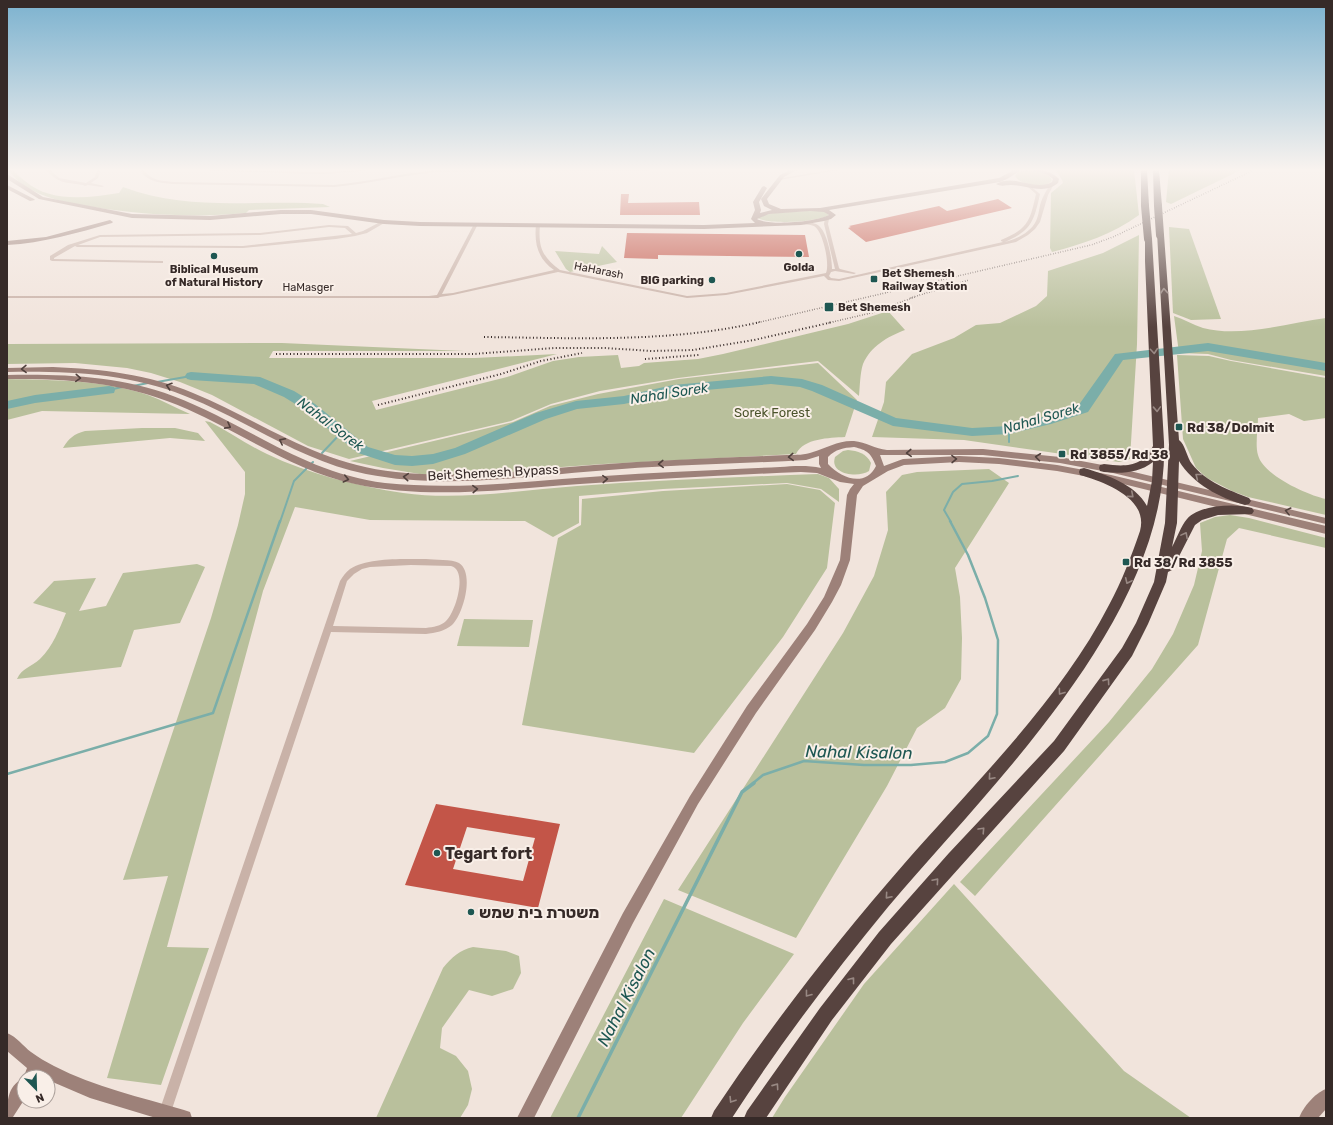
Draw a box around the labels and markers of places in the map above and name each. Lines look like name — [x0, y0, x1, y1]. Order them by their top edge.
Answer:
marker: Golda — [794, 249, 804, 259]
marker: Biblical Museum of Natural History — [209, 251, 219, 261]
place label: Golda — [783, 261, 815, 274]
place label: Biblical Museum of Natural History — [165, 263, 263, 289]
place label: Bet Shemesh Railway Station — [882, 267, 967, 293]
place label: BIG parking — [640, 274, 704, 287]
marker: Bet Shemesh Railway Station — [869, 274, 879, 284]
marker: BIG parking — [707, 275, 717, 285]
marker: Bet Shemesh — [823, 301, 835, 313]
place label: Bet Shemesh — [838, 301, 911, 314]
place label: Rd 38/Dolmit — [1187, 420, 1274, 435]
marker: Rd 38/Dolmit — [1174, 422, 1184, 432]
place label: Rd 3855/Rd 38 — [1070, 447, 1169, 462]
marker: Rd 3855/Rd 38 — [1057, 449, 1067, 459]
place label: Rd 38/Rd 3855 — [1134, 555, 1233, 570]
marker: Rd 38/Rd 3855 — [1121, 557, 1131, 567]
place label: Tegart fort — [445, 844, 533, 863]
marker: Tegart fort — [432, 848, 442, 858]
place label: משטרת בית שמש — [479, 903, 599, 922]
marker: משטרת בית שמש — [466, 907, 476, 917]

